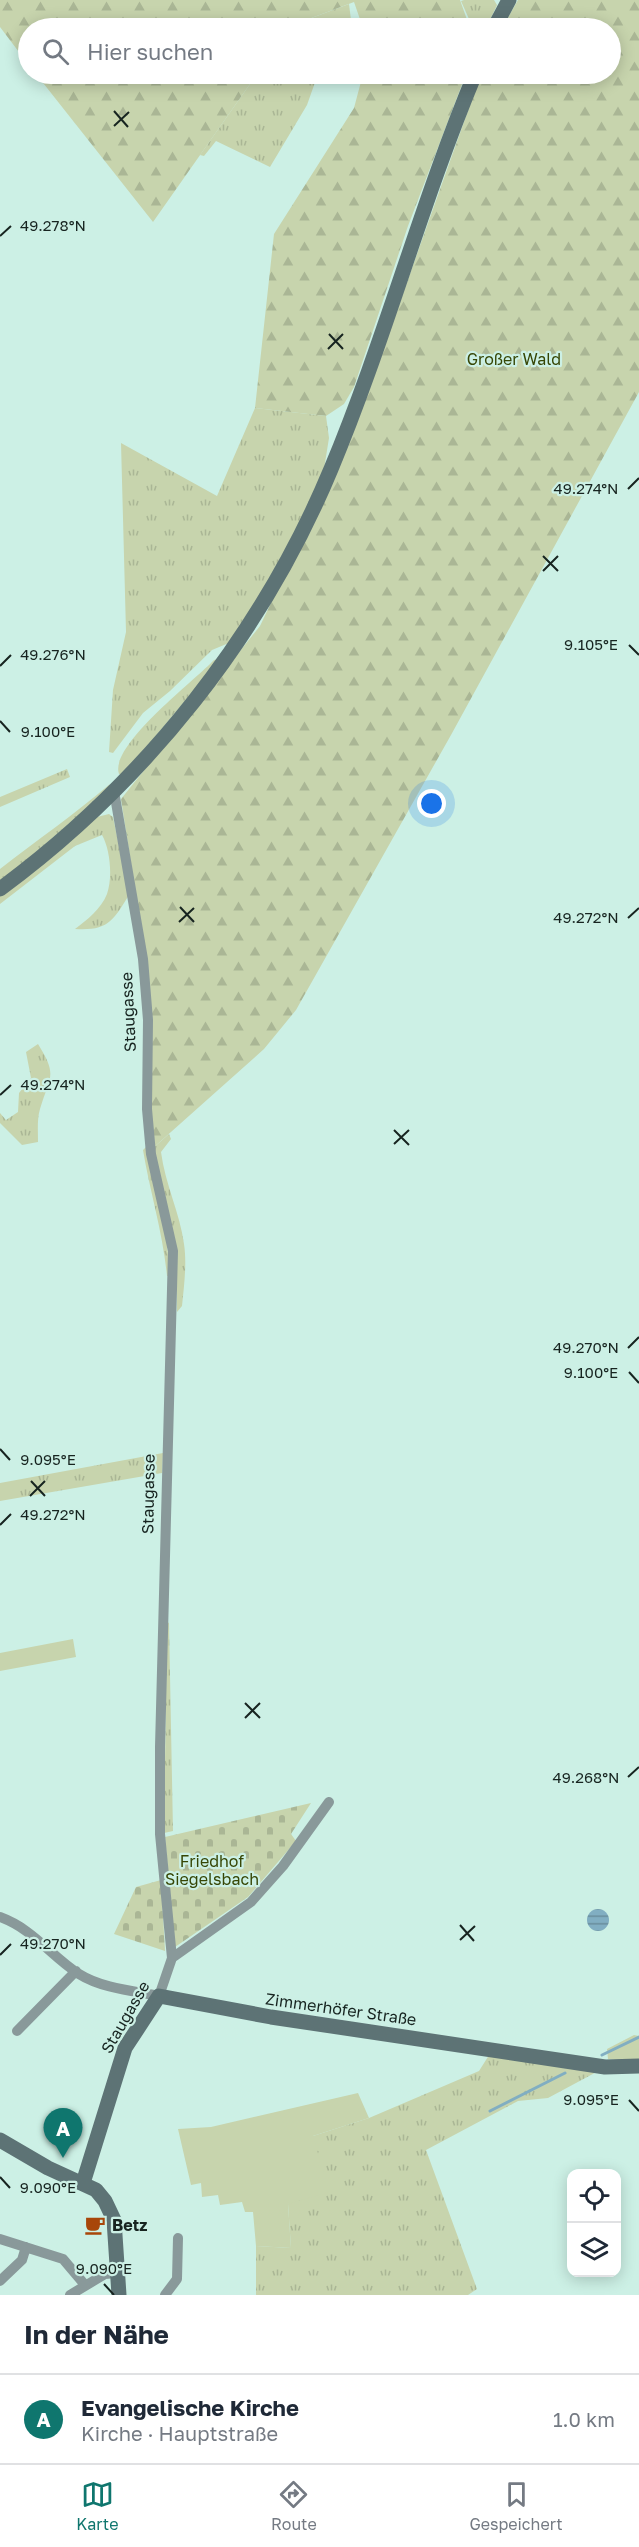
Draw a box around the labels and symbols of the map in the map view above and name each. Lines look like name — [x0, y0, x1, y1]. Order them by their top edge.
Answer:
text: 49.278°N — [20, 216, 86, 234]
park label: Großer Wald — [467, 349, 561, 369]
text: 49.274°N — [553, 479, 619, 497]
text: 9.105°E — [564, 635, 618, 653]
text: 49.276°N — [20, 645, 86, 663]
text: 9.100°E — [21, 722, 75, 740]
your location — [417, 789, 446, 818]
text: 49.272°N — [553, 908, 619, 926]
street label: Staugasse — [116, 971, 140, 1053]
text: 49.274°N — [20, 1075, 86, 1093]
text: 49.270°N — [553, 1338, 619, 1356]
text: 9.100°E — [564, 1363, 618, 1381]
text: 9.095°E — [20, 1450, 76, 1468]
street label: Staugasse — [137, 1454, 159, 1534]
text: 49.272°N — [20, 1505, 86, 1523]
text: 49.268°N — [553, 1768, 619, 1786]
park label: Friedhof Siegelsbach — [165, 1851, 259, 1889]
text: 49.270°N — [20, 1934, 86, 1952]
street label: Staugasse — [96, 1977, 154, 2057]
street label: Zimmerhöfer Straße — [264, 1989, 418, 2029]
text: 9.095°E — [563, 2090, 619, 2108]
pin: A — [44, 2108, 82, 2158]
text: 9.090°E — [20, 2178, 76, 2196]
cafe icon: Betz — [83, 2213, 107, 2237]
place label: Betz — [112, 2215, 147, 2235]
text: 9.090°E — [76, 2259, 132, 2277]

